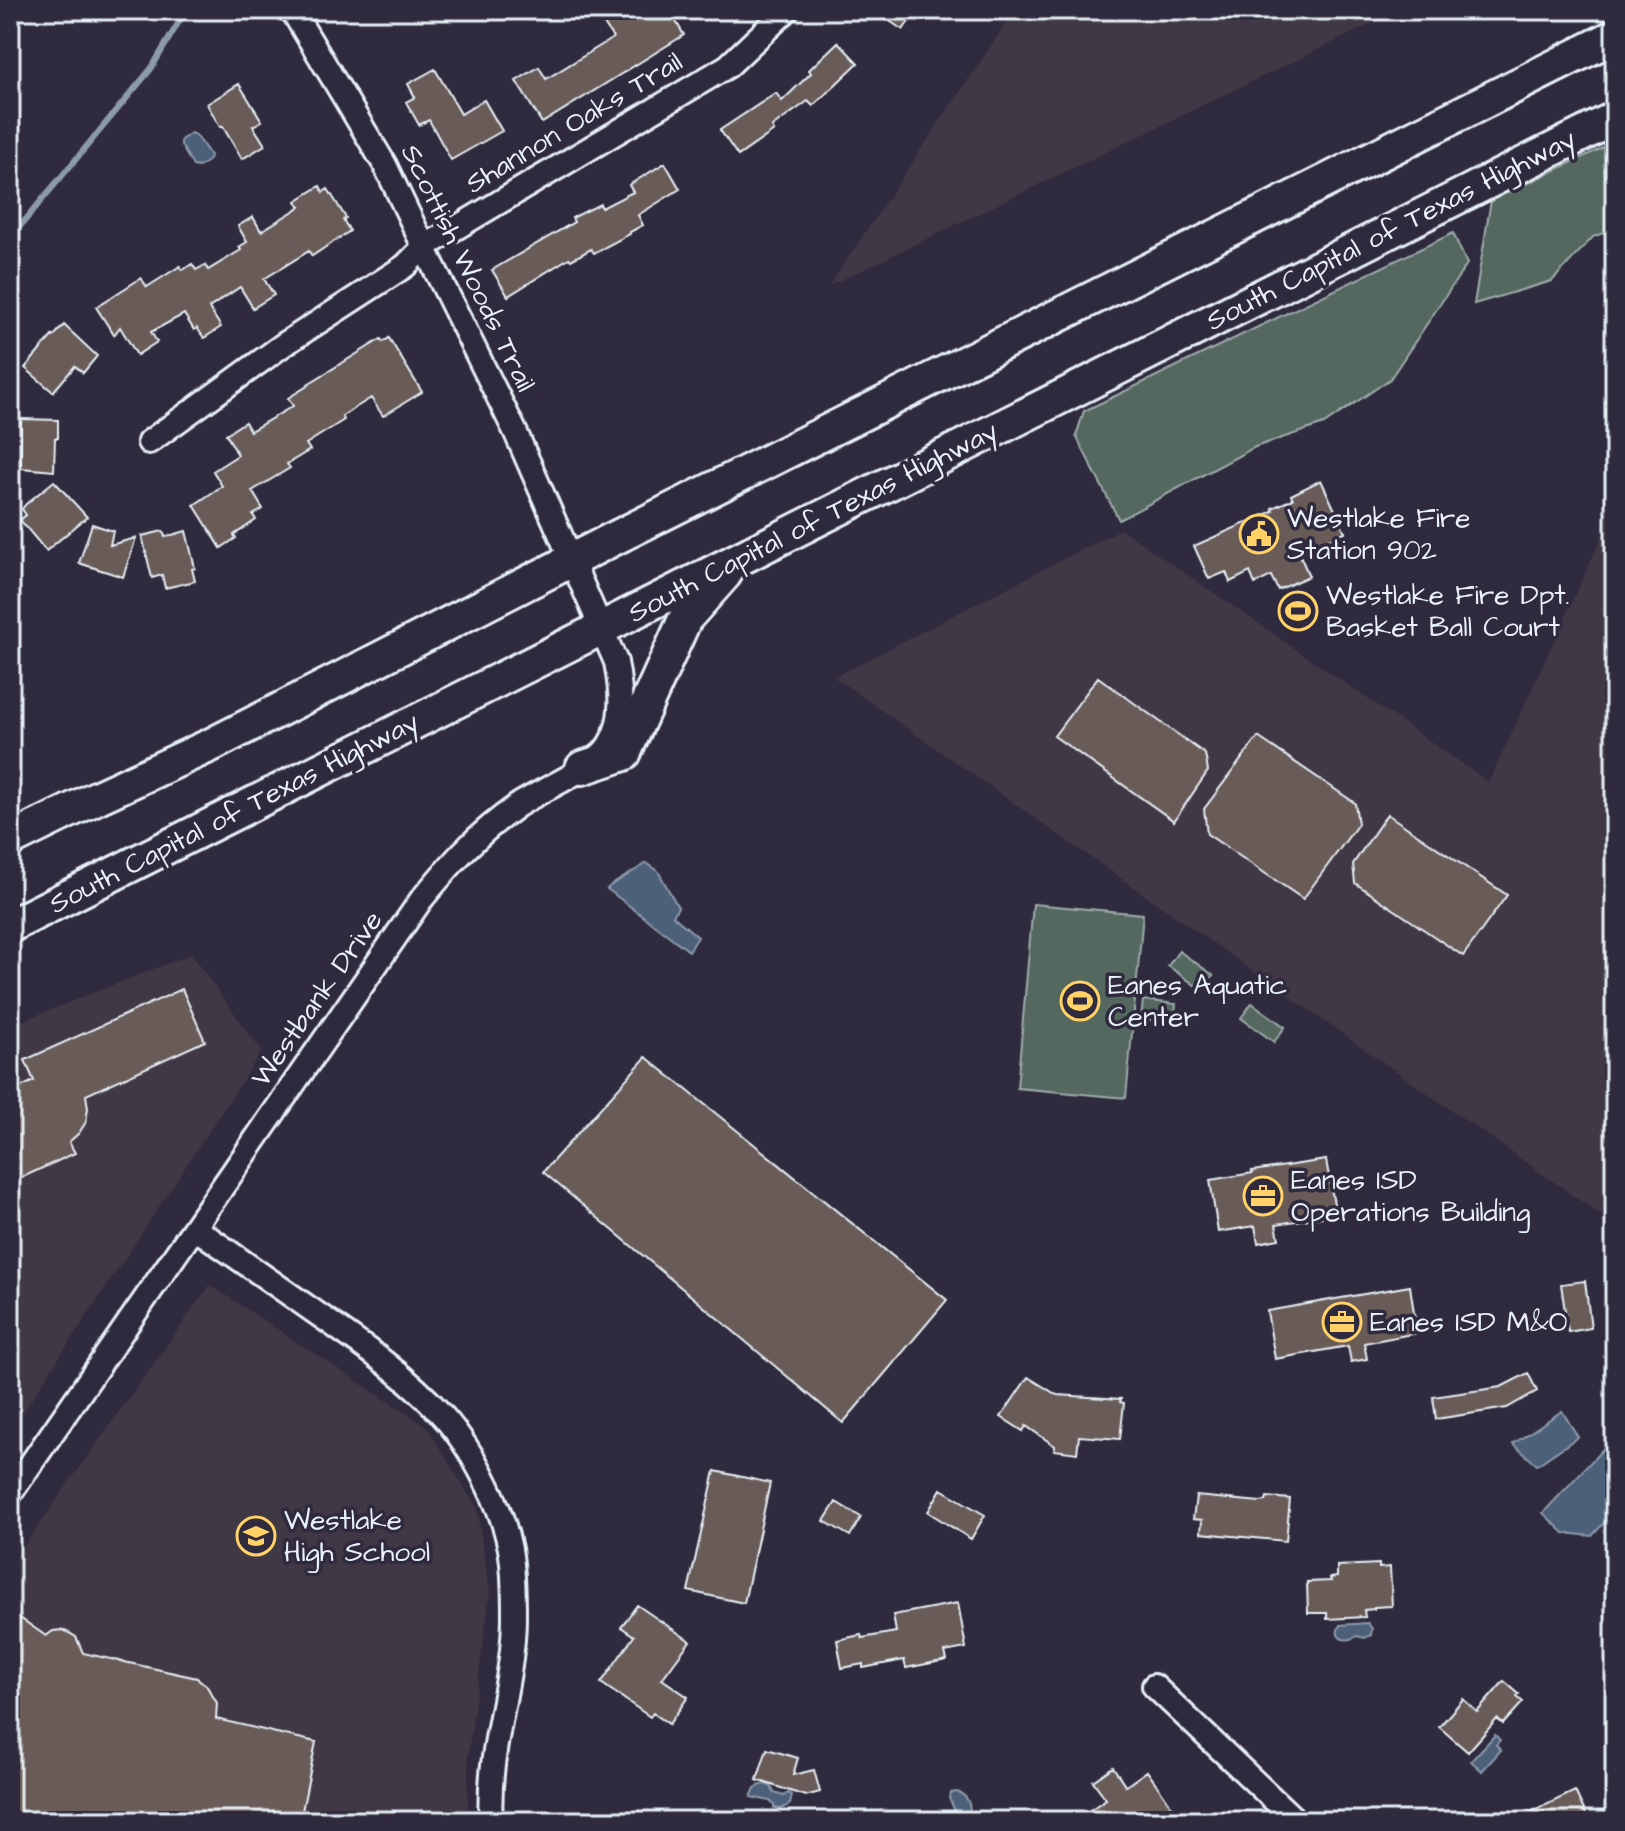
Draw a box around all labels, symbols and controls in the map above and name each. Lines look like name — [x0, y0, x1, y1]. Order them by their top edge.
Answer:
street label: Shannon Oaks Trail — [458, 43, 690, 203]
street label: South Capital of Texas Highway — [1199, 120, 1583, 342]
street label: Scottish Woods Trail — [391, 138, 545, 398]
street label: South Capital of Texas Highway — [621, 412, 1005, 634]
place label: Westlake Fire Station 902 — [1287, 499, 1470, 570]
public building icon: Westlake Fire Station 902 — [1238, 513, 1280, 555]
place label: Westlake Fire Dpt. Basket Ball Court — [1326, 576, 1570, 647]
sports icon: Westlake Fire Dpt. Basket Ball Court — [1277, 590, 1319, 632]
street label: South Capital of Texas Highway — [42, 703, 426, 925]
street label: Westbank Drive — [242, 903, 392, 1095]
place label: Eanes Aquatic Center — [1108, 966, 1287, 1037]
sports icon: Eanes Aquatic Center — [1059, 980, 1101, 1022]
place label: Eanes ISD Operations Building — [1291, 1161, 1531, 1233]
office icon: Eanes ISD Operations Building — [1242, 1175, 1284, 1217]
office icon: Eanes ISD M&O — [1321, 1301, 1363, 1343]
place label: Eanes ISD M&O — [1370, 1303, 1568, 1342]
place label: Westlake High School — [284, 1501, 430, 1573]
school or university icon: Westlake High School — [235, 1515, 277, 1557]

